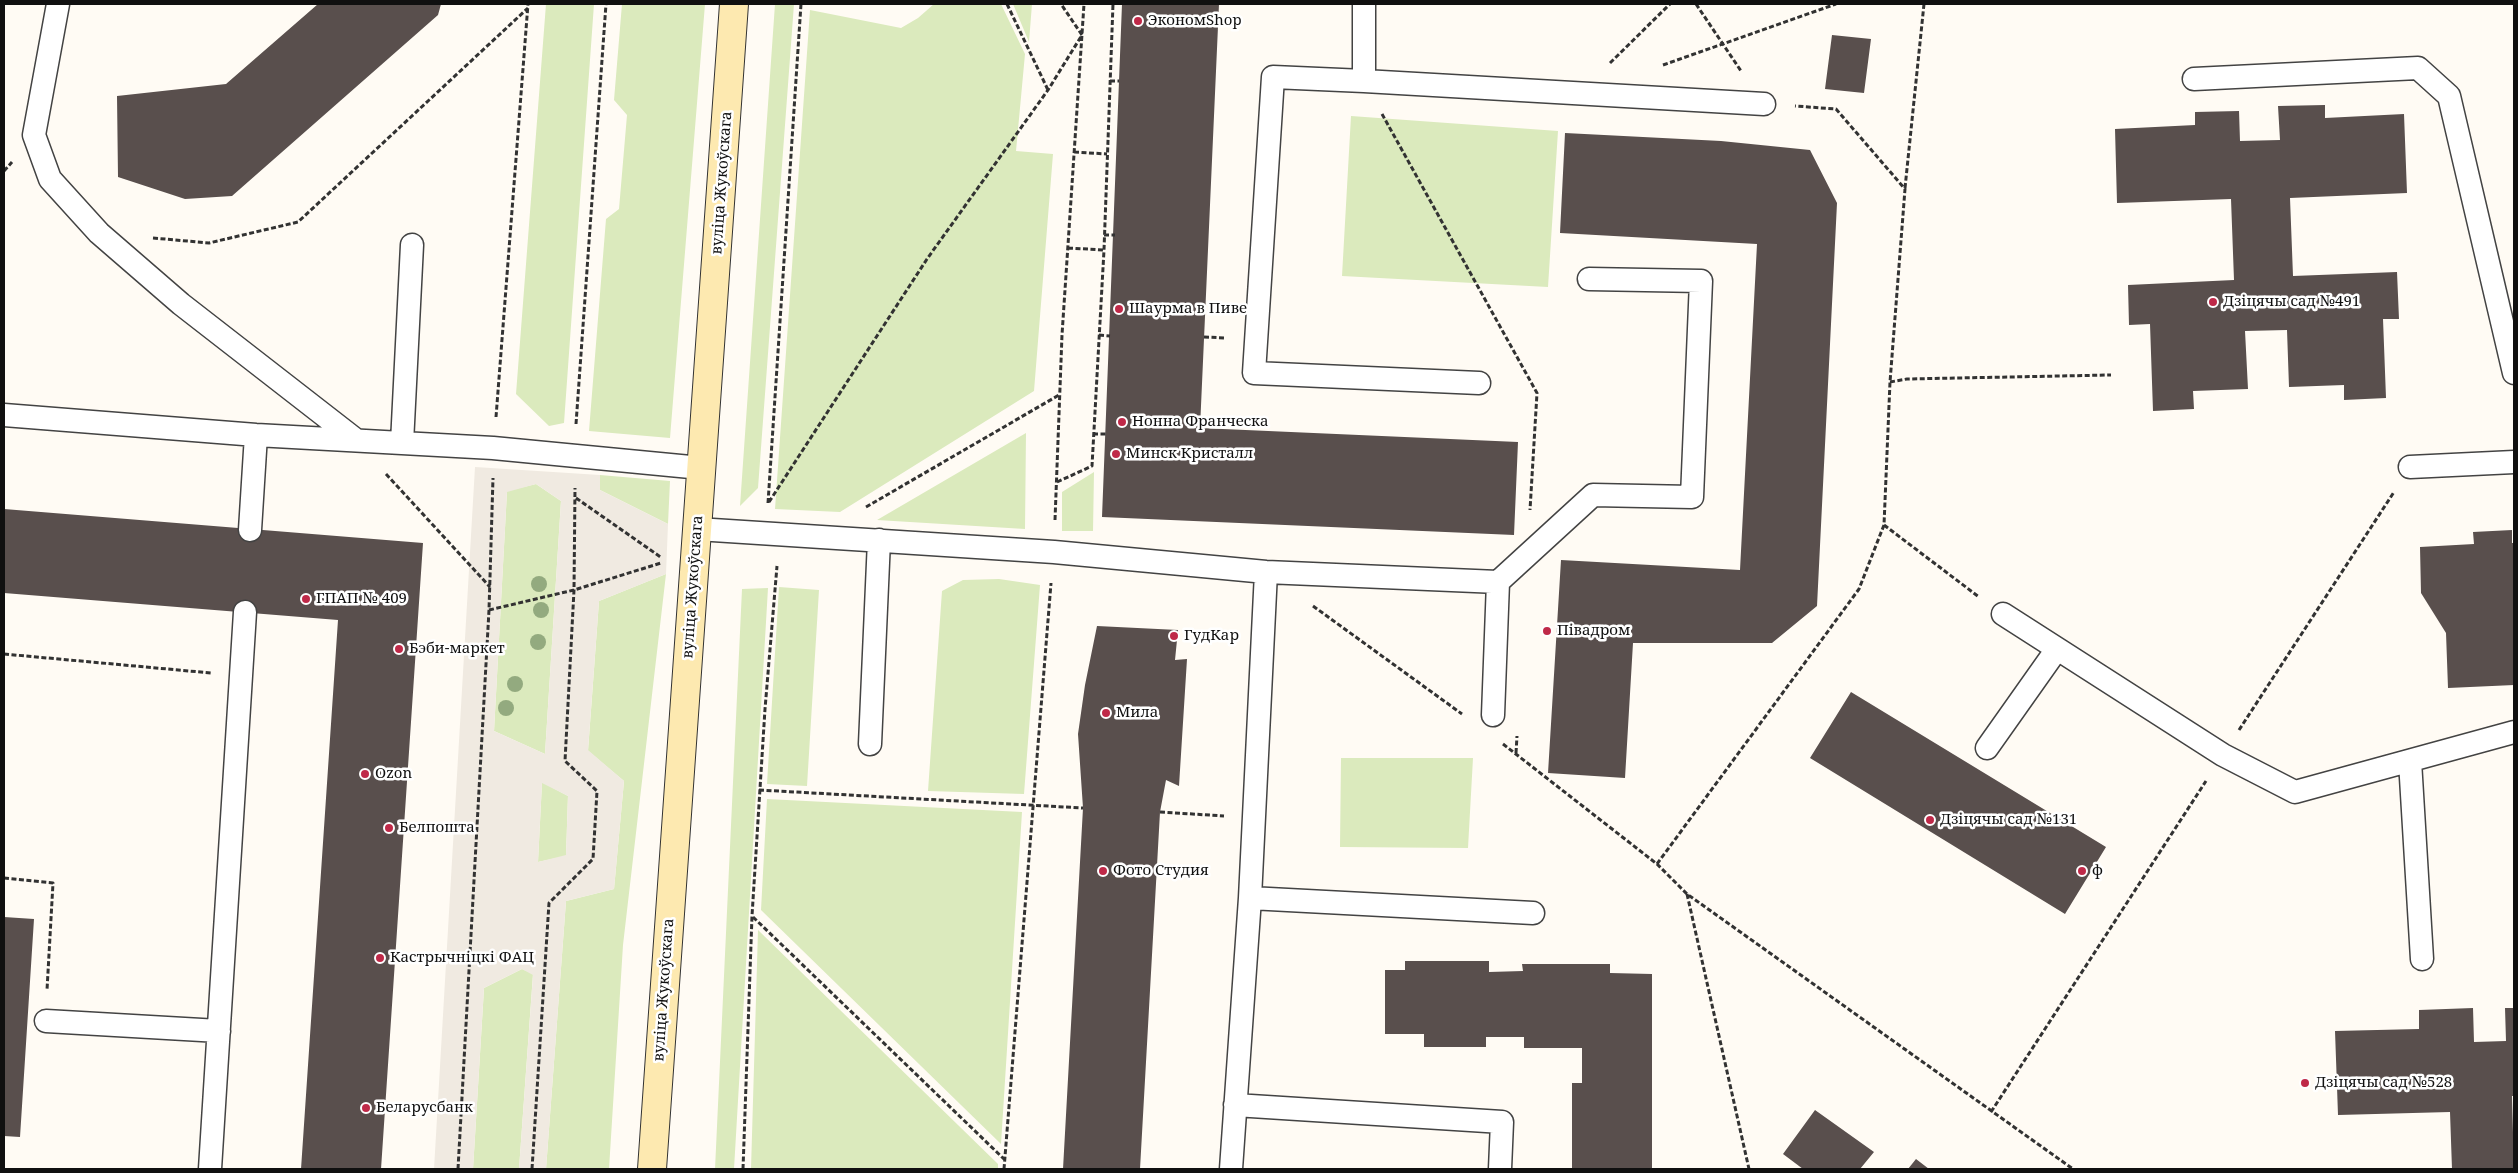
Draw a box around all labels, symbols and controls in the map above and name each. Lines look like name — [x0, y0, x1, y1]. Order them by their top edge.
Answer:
place label: ЭкономShop — [1148, 12, 1242, 30]
marker: ЭкономShop — [1132, 15, 1144, 27]
street label: вуліца Жукоўскага — [708, 111, 736, 255]
place label: Дзіцячы сад №491 — [2223, 293, 2360, 311]
marker: Дзіцячы сад №491 — [2207, 296, 2219, 308]
place label: Шаурма в Пиве — [1129, 300, 1247, 318]
marker: Шаурма в Пиве — [1113, 303, 1125, 315]
place label: Нонна Франческа — [1132, 413, 1269, 431]
marker: Нонна Франческа — [1116, 416, 1128, 428]
place label: Минск Кристалл — [1126, 445, 1253, 463]
marker: Минск Кристалл — [1110, 448, 1122, 460]
street label: вуліца Жукоўскага — [679, 515, 707, 659]
place label: ГПАП № 409 — [316, 590, 407, 608]
marker: ГПАП № 409 — [300, 593, 312, 605]
place label: Пiвадром — [1557, 622, 1630, 640]
marker: Пiвадром — [1541, 625, 1553, 637]
place label: ГудКар — [1184, 627, 1239, 645]
marker: ГудКар — [1168, 630, 1180, 642]
place label: Бэби-маркет — [409, 640, 505, 658]
marker: Бэби-маркет — [393, 643, 405, 655]
place label: Мила — [1116, 704, 1158, 722]
marker: Мила — [1100, 707, 1112, 719]
place label: Ozon — [375, 765, 412, 783]
marker: Ozon — [359, 768, 371, 780]
place label: Дзіцячы сад №131 — [1940, 811, 2077, 829]
marker: Дзіцячы сад №131 — [1924, 814, 1936, 826]
place label: Белпошта — [399, 819, 475, 837]
marker: Белпошта — [383, 822, 395, 834]
place label: Фото Студия — [1113, 862, 1209, 880]
place label: ф — [2092, 862, 2103, 880]
marker: Фото Студия — [1097, 865, 1109, 877]
marker: ф — [2076, 865, 2088, 877]
street label: вуліца Жукоўскага — [650, 918, 678, 1062]
place label: Кастрычніцкі ФАЦ — [390, 949, 534, 967]
marker: Кастрычніцкі ФАЦ — [374, 952, 386, 964]
place label: Дзіцячы сад №528 — [2315, 1074, 2452, 1092]
marker: Дзіцячы сад №528 — [2299, 1077, 2311, 1089]
place label: Беларусбанк — [376, 1099, 473, 1117]
marker: Беларусбанк — [360, 1102, 372, 1114]

